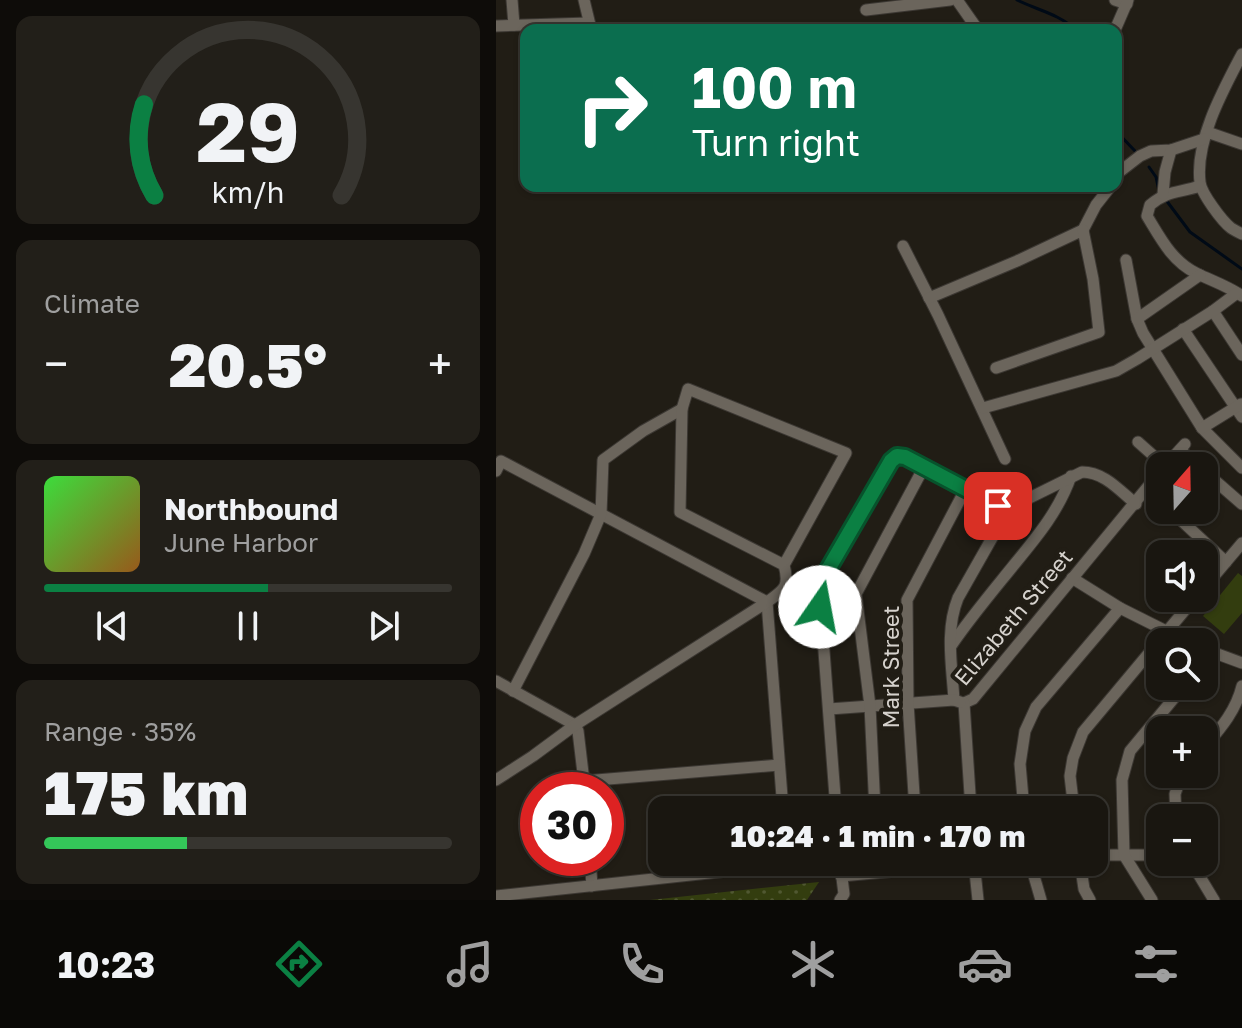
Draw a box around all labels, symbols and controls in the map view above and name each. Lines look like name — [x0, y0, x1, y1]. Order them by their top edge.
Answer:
text: 100 m — [692, 53, 857, 120]
icon: right — [560, 56, 664, 160]
text: 29 — [196, 80, 300, 180]
text: Turn right — [692, 121, 860, 164]
text: km/h — [212, 175, 284, 209]
text: Climate — [44, 288, 140, 319]
text: 20.5° — [169, 328, 327, 400]
text: − — [44, 337, 68, 390]
text: + — [428, 337, 452, 390]
north arrow — [1146, 452, 1218, 524]
map controls — [1146, 452, 1218, 876]
pin — [964, 472, 1032, 540]
icon: arrive — [976, 484, 1020, 528]
text: Northbound — [164, 491, 338, 527]
text: June Harbor — [164, 527, 318, 558]
button: sound — [1146, 540, 1218, 612]
street label: Elizabeth Street — [948, 543, 1078, 691]
position arrow — [778, 565, 862, 649]
icon: previous — [90, 604, 134, 648]
icon: pause — [226, 604, 270, 648]
icon: next — [362, 604, 406, 648]
street label: Mark Street — [877, 606, 904, 728]
button: search — [1146, 628, 1218, 700]
text: Range · 35% — [44, 716, 196, 747]
button: + — [1146, 716, 1218, 788]
text: 175 km — [44, 756, 248, 828]
speed limit sign: 30 — [520, 772, 624, 876]
button: − — [1146, 804, 1218, 876]
text: 10:24 · 1 min · 170 m — [731, 818, 1025, 854]
icon: directions — [271, 936, 327, 992]
icon: music — [442, 936, 498, 992]
icon: phone — [614, 936, 670, 992]
icon: climate — [785, 936, 841, 992]
icon: car — [957, 936, 1013, 992]
icon: filters — [1128, 936, 1184, 992]
text: 10:23 — [58, 943, 155, 986]

